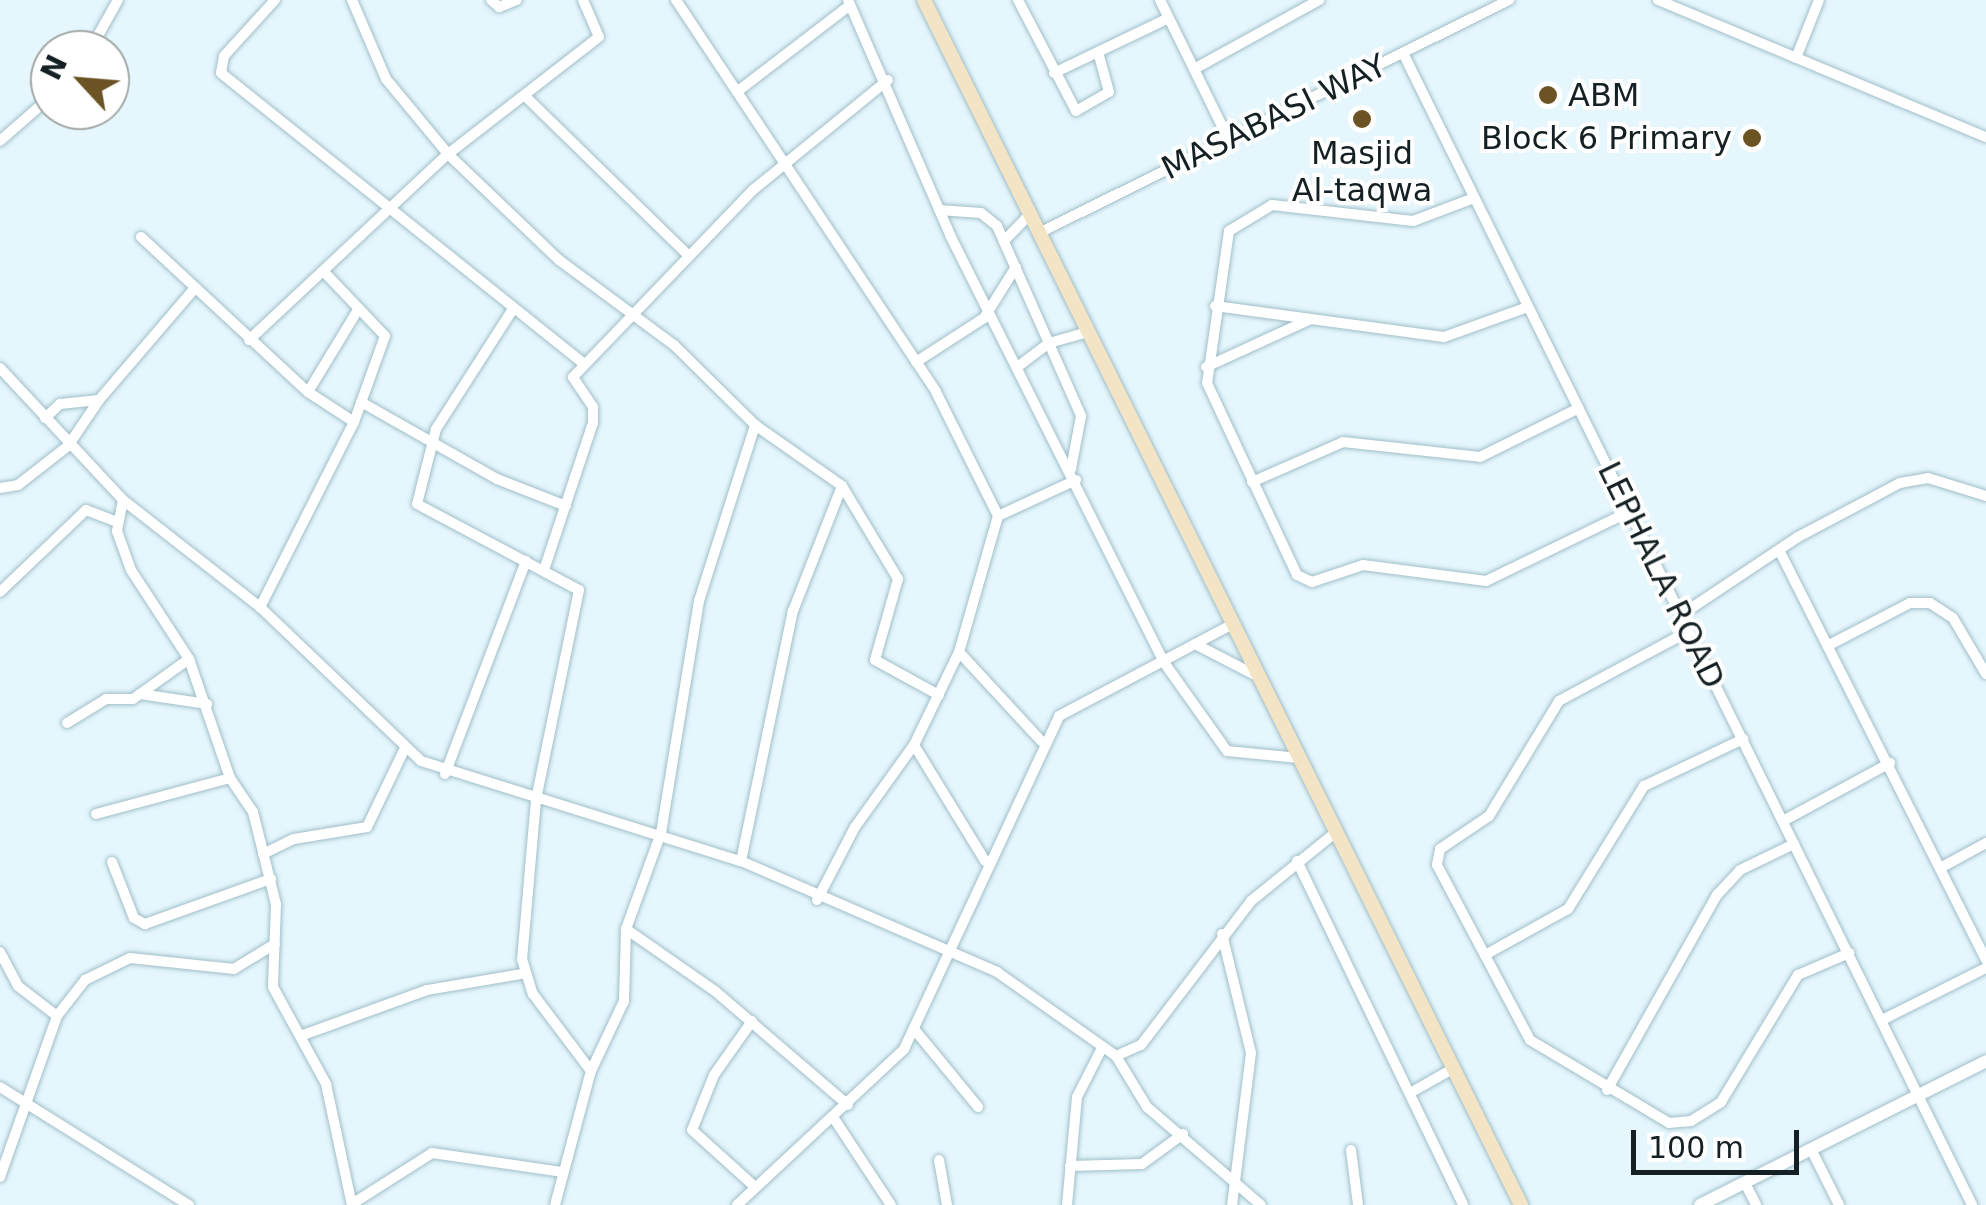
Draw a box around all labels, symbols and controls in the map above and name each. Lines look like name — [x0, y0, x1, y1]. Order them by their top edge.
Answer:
north arrow — [30, 30, 130, 130]
street label: MASABASI WAY — [1156, 46, 1392, 188]
text: N — [34, 50, 74, 85]
place label: ABM — [1568, 76, 1639, 114]
marker: ABM — [1537, 84, 1559, 106]
marker: Masjid Al-taqwa — [1351, 108, 1373, 130]
place label: Block 6 Primary — [1481, 119, 1732, 157]
marker: Block 6 Primary — [1741, 127, 1763, 149]
place label: Masjid Al-taqwa — [1292, 135, 1432, 210]
street label: LEPHALA ROAD — [1590, 455, 1732, 695]
scale bar — [1636, 1110, 1804, 1172]
text: 100 m — [1648, 1130, 1744, 1165]

